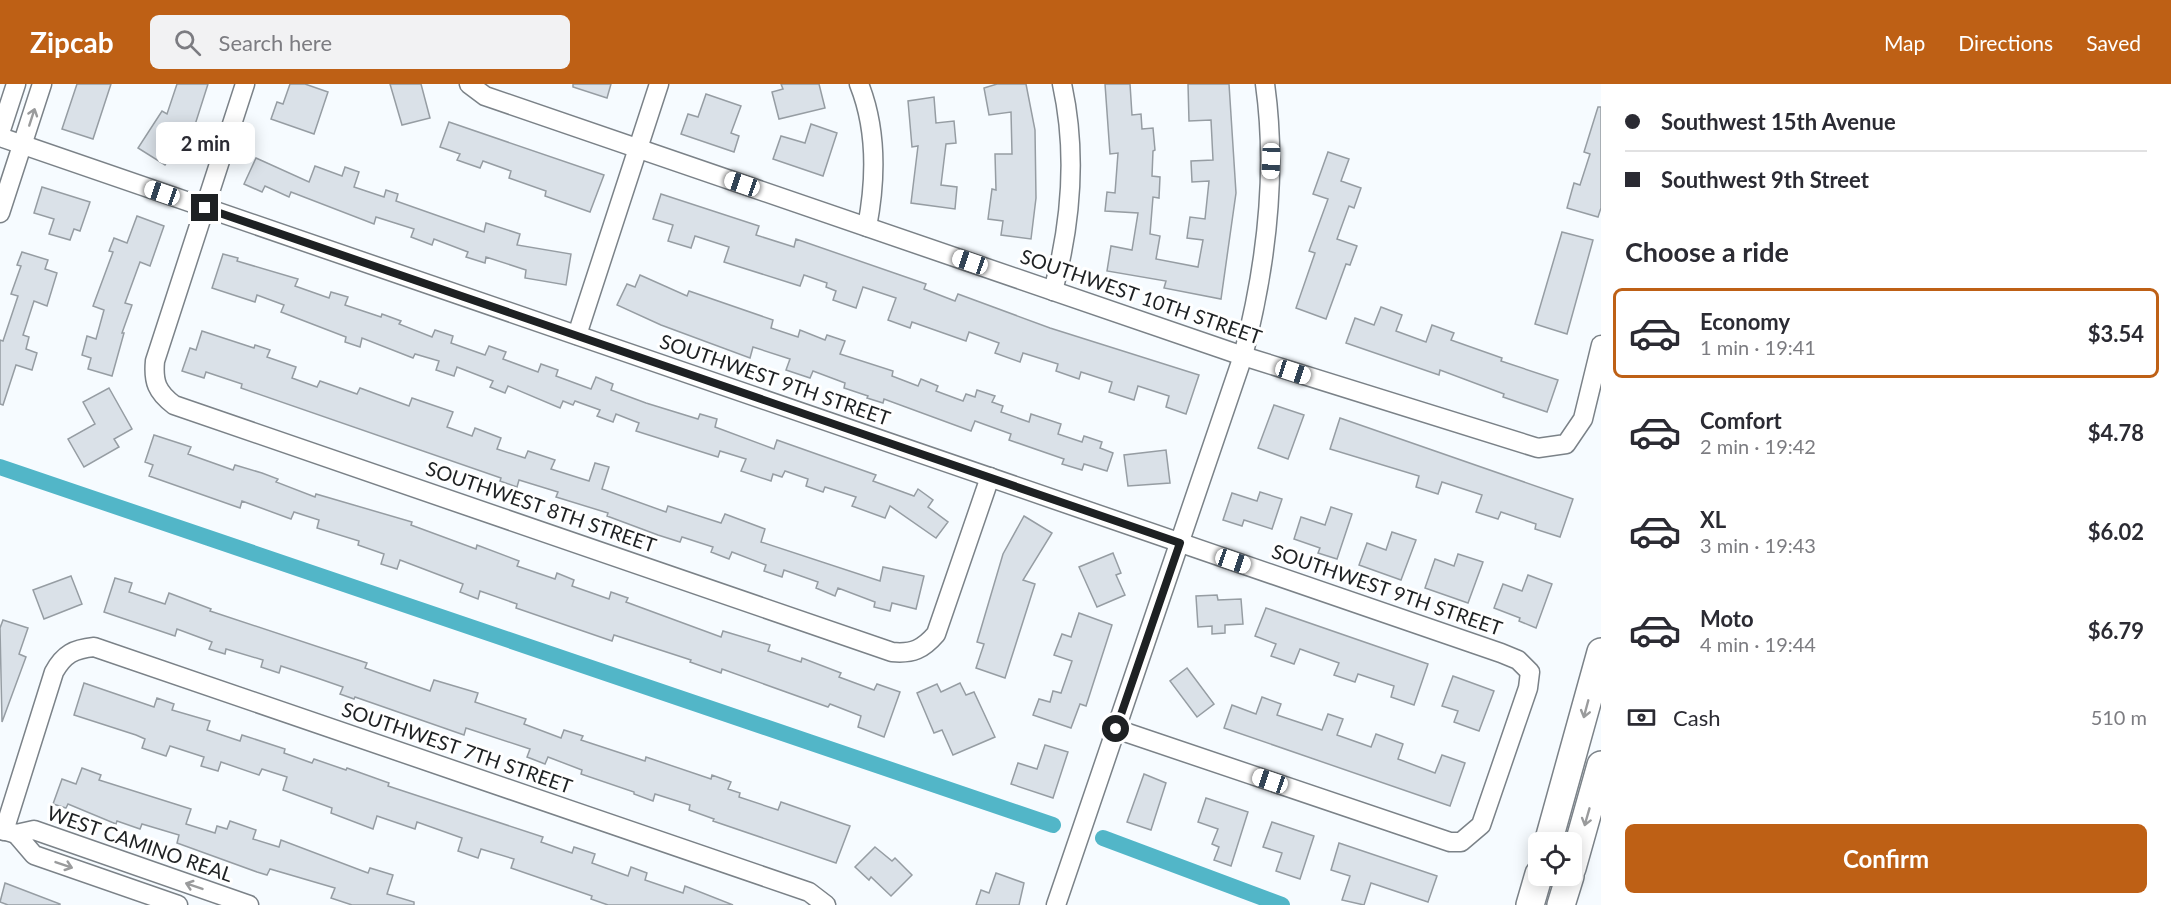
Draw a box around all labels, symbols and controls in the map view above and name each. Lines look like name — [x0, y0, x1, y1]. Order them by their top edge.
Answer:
search box — [150, 15, 570, 69]
text: Zipcab — [30, 25, 114, 59]
icon: search — [171, 26, 204, 59]
text: Search here — [219, 29, 332, 56]
text: Map — [1884, 30, 1925, 55]
text: Directions — [1958, 30, 2053, 55]
text: Saved — [2086, 30, 2141, 55]
one-way arrow — [27, 108, 38, 127]
text: Southwest 15th Avenue — [1661, 108, 1896, 135]
callout: 2 min — [156, 121, 254, 163]
text: 2 min — [181, 131, 230, 155]
car — [1261, 143, 1281, 179]
text: Southwest 9th Street — [1661, 166, 1869, 193]
car — [722, 170, 762, 198]
car — [142, 179, 182, 207]
route end — [191, 194, 218, 221]
text: Choose a ride — [1625, 235, 1789, 268]
street label: SOUTHWEST 10TH STREET — [1018, 243, 1265, 349]
car — [950, 248, 990, 276]
icon: car — [1628, 306, 1682, 360]
text: Economy — [1700, 308, 1790, 335]
text: $3.54 — [2088, 320, 2144, 347]
street label: SOUTHWEST 9TH STREET — [657, 328, 894, 430]
text: 1 min · 19:41 — [1700, 335, 1816, 359]
car — [1273, 358, 1313, 386]
icon: car — [1628, 405, 1682, 459]
text: Comfort — [1700, 407, 1782, 434]
text: $4.78 — [2088, 419, 2144, 446]
text: 2 min · 19:42 — [1700, 434, 1816, 458]
street label: SOUTHWEST 8TH STREET — [423, 455, 660, 557]
icon: car — [1628, 504, 1682, 558]
text: XL — [1700, 506, 1726, 533]
text: $6.02 — [2088, 518, 2144, 545]
text: 3 min · 19:43 — [1700, 533, 1816, 557]
street label: SOUTHWEST 9TH STREET — [1269, 538, 1506, 640]
car — [1213, 547, 1253, 575]
icon: car — [1628, 603, 1682, 657]
text: Moto — [1700, 605, 1754, 632]
text: $6.79 — [2088, 617, 2144, 644]
text: 4 min · 19:44 — [1700, 632, 1816, 656]
street label: SOUTHWEST 7TH STREET — [339, 696, 576, 798]
one-way arrow — [1580, 699, 1591, 718]
icon: cash — [1625, 701, 1658, 734]
text: Cash — [1673, 704, 1720, 731]
text: 510 m — [2091, 705, 2147, 729]
route start — [1102, 715, 1129, 742]
car — [1250, 767, 1290, 795]
street label: WEST CAMINO REAL — [44, 800, 236, 886]
one-way arrow — [1580, 807, 1592, 826]
button: Confirm — [1625, 824, 2147, 893]
map controls — [1528, 832, 1582, 886]
button: locate — [1528, 832, 1582, 886]
one-way arrow — [54, 861, 72, 872]
one-way arrow — [185, 879, 203, 890]

